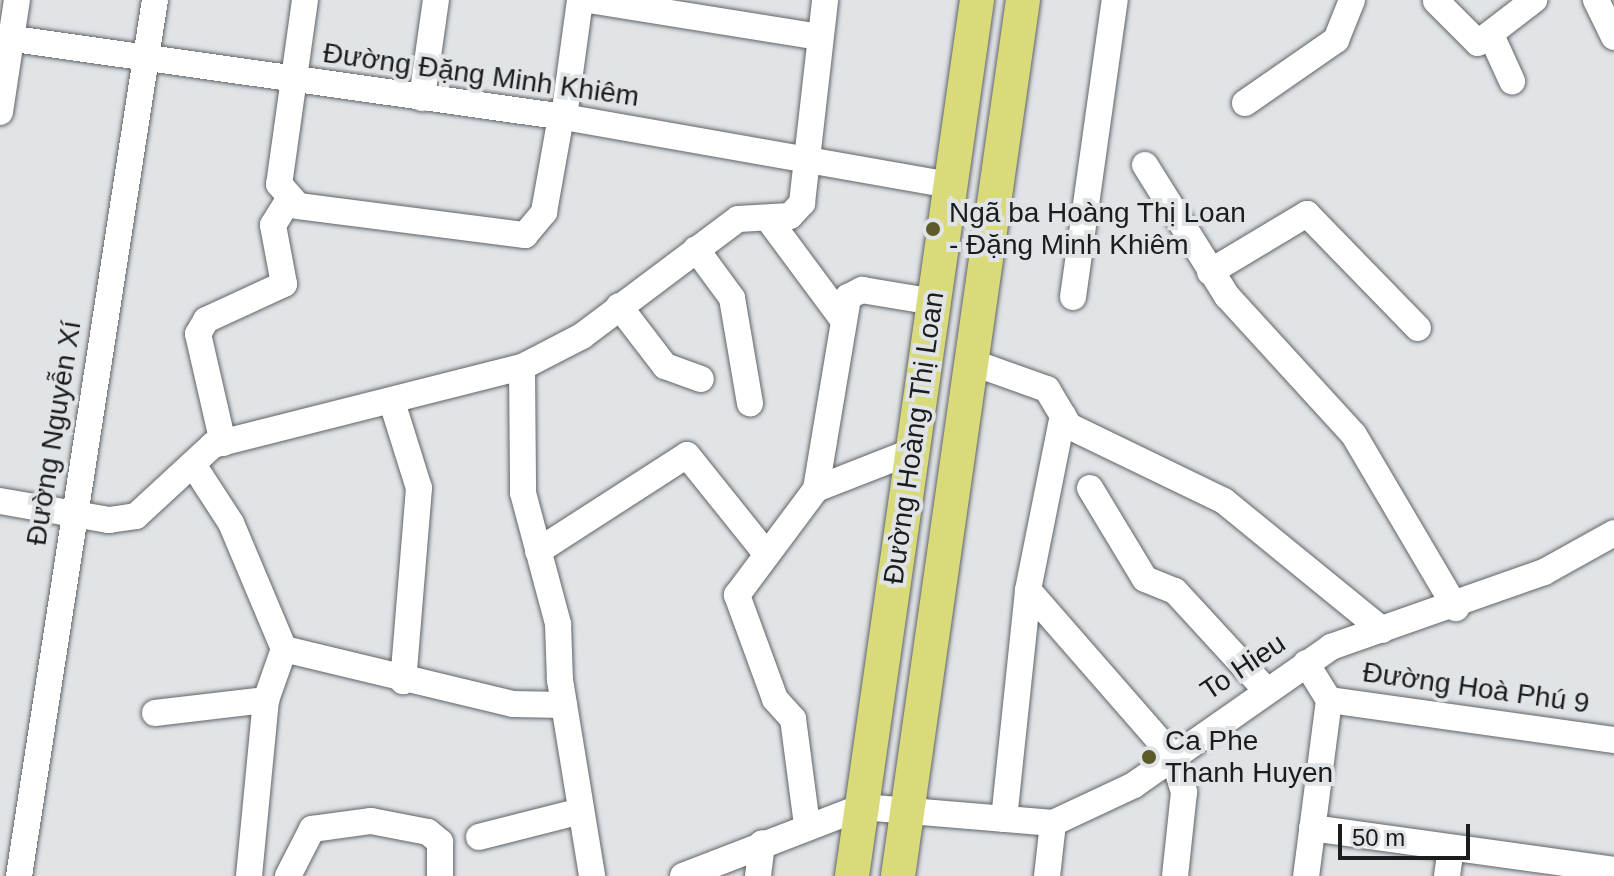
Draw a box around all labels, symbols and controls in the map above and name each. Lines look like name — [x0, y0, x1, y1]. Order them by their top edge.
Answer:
street label: Đường Đặng Minh Khiêm — [321, 36, 641, 114]
place label: Ngã ba Hoàng Thị Loan - Đặng Minh Khiêm — [949, 196, 1246, 262]
marker: Ngã ba Hoàng Thị Loan - Đặng Minh Khiêm — [924, 220, 942, 238]
street label: Đường Hoàng Thị Loan — [877, 289, 951, 587]
street label: Đường Nguyễn Xí — [20, 318, 88, 548]
street label: To Hieu — [1194, 627, 1292, 707]
street label: Đường Hoà Phú 9 — [1360, 655, 1592, 721]
place label: Ca Phe Thanh Huyen — [1165, 724, 1333, 790]
marker: Ca Phe Thanh Huyen — [1140, 748, 1158, 766]
scale bar — [1342, 808, 1474, 858]
text: 50 m — [1352, 824, 1405, 851]

